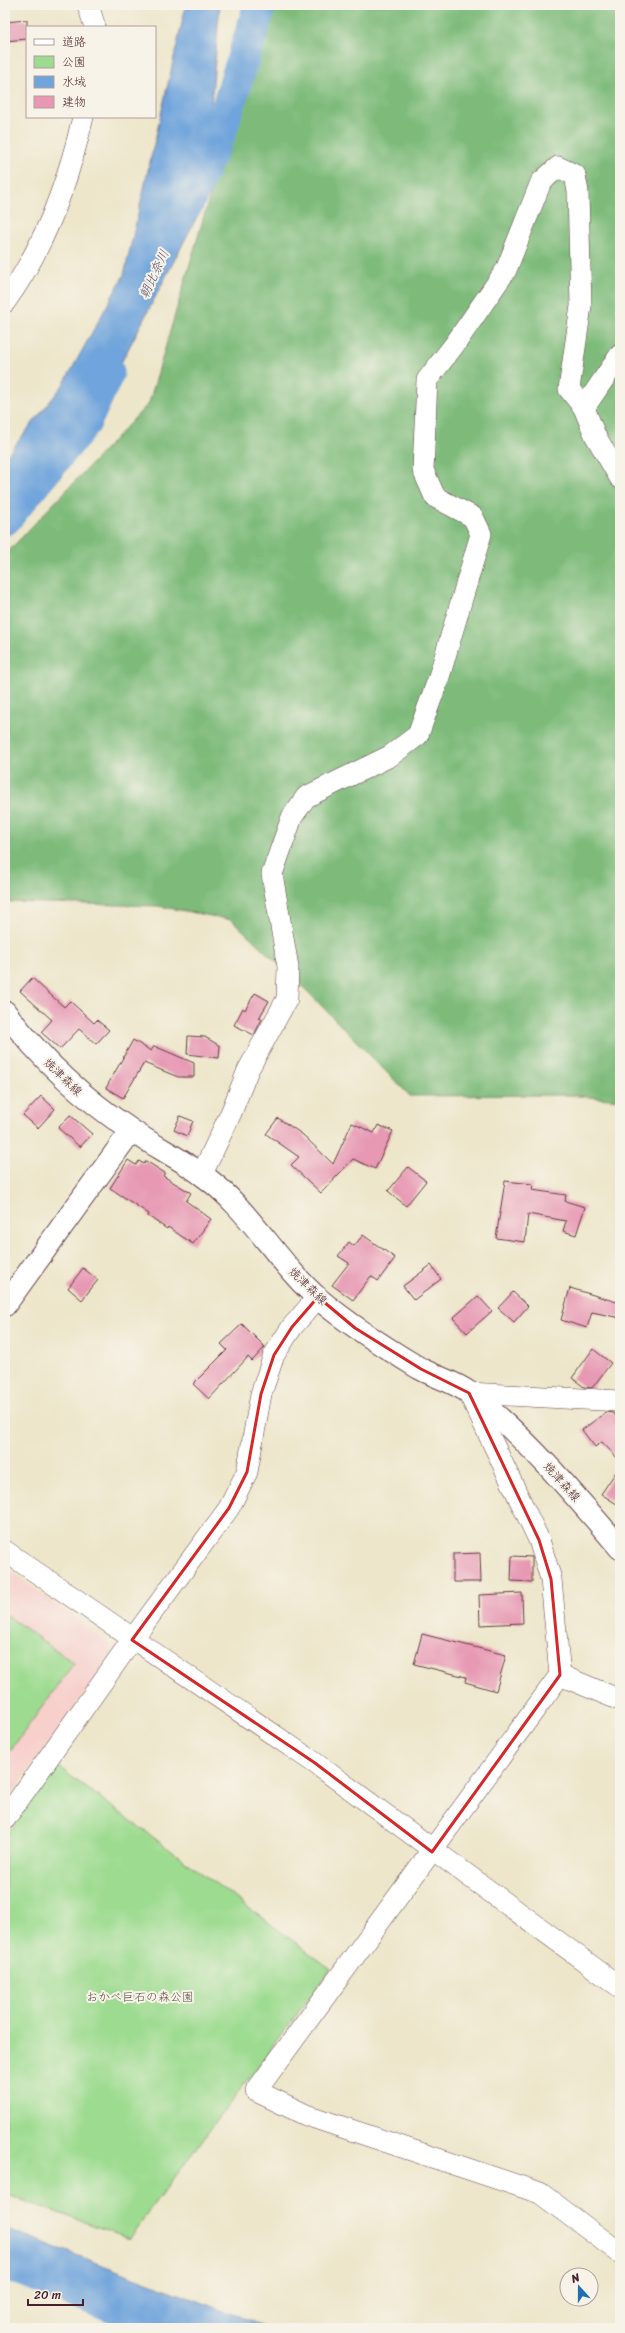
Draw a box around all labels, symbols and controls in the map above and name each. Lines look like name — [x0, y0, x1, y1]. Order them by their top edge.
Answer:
legend — [26, 26, 156, 118]
text: 道路 — [62, 31, 86, 53]
text: 公園 — [62, 51, 86, 73]
text: 水域 — [62, 71, 86, 93]
text: 建物 — [62, 91, 86, 113]
water label: 朝比奈川 — [133, 246, 175, 302]
street label: 焼津森線 — [38, 1052, 88, 1102]
street label: 焼津森線 — [283, 1261, 333, 1311]
street label: 焼津森線 — [538, 1457, 586, 1507]
park label: おかべ巨石の森公園 — [86, 1986, 194, 2008]
north arrow — [559, 2267, 599, 2307]
text: N — [568, 2268, 583, 2289]
scale bar — [28, 2281, 83, 2307]
text: 20 m — [34, 2284, 61, 2306]

